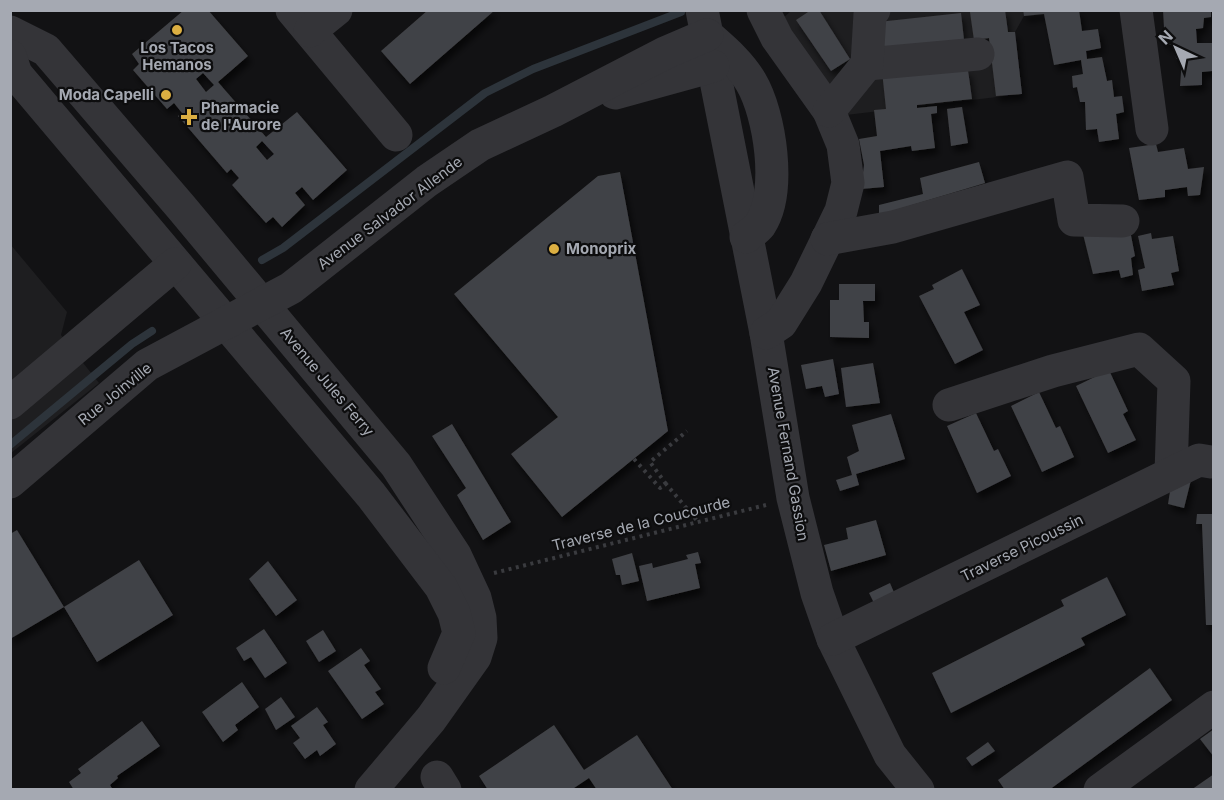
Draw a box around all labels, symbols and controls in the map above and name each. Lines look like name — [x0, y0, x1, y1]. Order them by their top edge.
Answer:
north arrow — [1146, 18, 1206, 78]
marker: Los Tacos Hemanos — [170, 23, 184, 37]
text: N — [1154, 26, 1177, 49]
place label: Los Tacos Hemanos — [140, 38, 214, 74]
place label: Moda Capelli — [59, 85, 154, 104]
marker: Moda Capelli — [159, 88, 173, 102]
place label: Pharmacie de l'Aurore — [201, 98, 281, 134]
marker: Pharmacie de l'Aurore — [182, 110, 196, 124]
street label: Avenue Salvador Allende — [313, 152, 466, 273]
place label: Monoprix — [566, 239, 636, 258]
marker: Monoprix — [547, 242, 561, 256]
street label: Avenue Jules Ferry — [276, 323, 379, 440]
street label: Rue Joinville — [74, 358, 155, 429]
street label: Avenue Fernand Gassion — [764, 365, 813, 542]
street label: Traverse de la Coucourde — [550, 492, 732, 555]
street label: Traverse Picoussin — [957, 510, 1086, 585]

